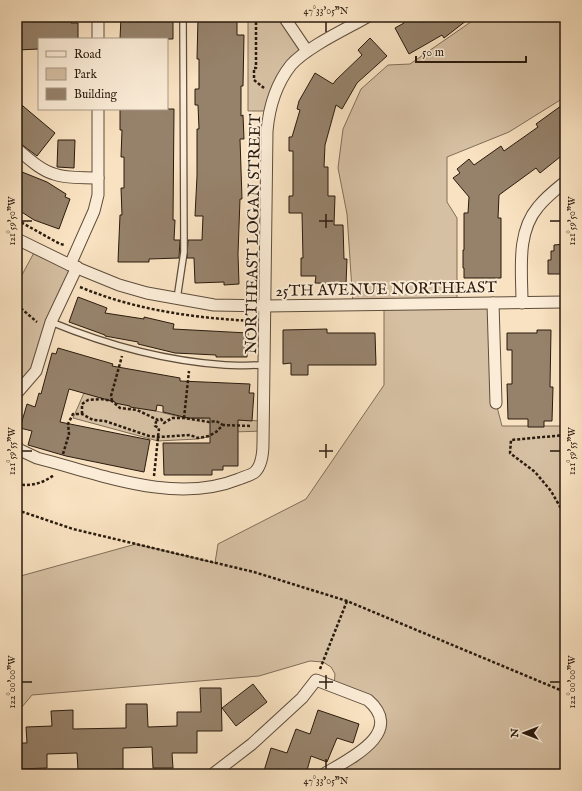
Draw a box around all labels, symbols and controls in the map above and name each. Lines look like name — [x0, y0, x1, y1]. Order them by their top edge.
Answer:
text: 47°33'05"N — [304, 5, 349, 18]
legend — [38, 38, 168, 110]
scale bar — [416, 38, 526, 64]
text: 50 m — [422, 45, 444, 60]
text: Road — [74, 47, 102, 62]
text: Park — [74, 67, 97, 82]
text: Building — [74, 87, 118, 102]
street label: NORTHEAST LOGAN STREET — [242, 113, 266, 354]
text: 121°59'50"W — [6, 196, 19, 246]
text: 121°59'50"W — [566, 196, 579, 246]
street label: 25TH AVENUE NORTHEAST — [275, 278, 497, 302]
text: 121°59'55"W — [6, 427, 19, 475]
text: 121°59'55"W — [566, 427, 579, 475]
text: 122°00'00"W — [6, 655, 19, 709]
text: 122°00'00"W — [566, 655, 579, 709]
north arrow — [504, 713, 544, 753]
text: N — [508, 728, 522, 739]
text: 47°33'05"N — [304, 775, 349, 788]

